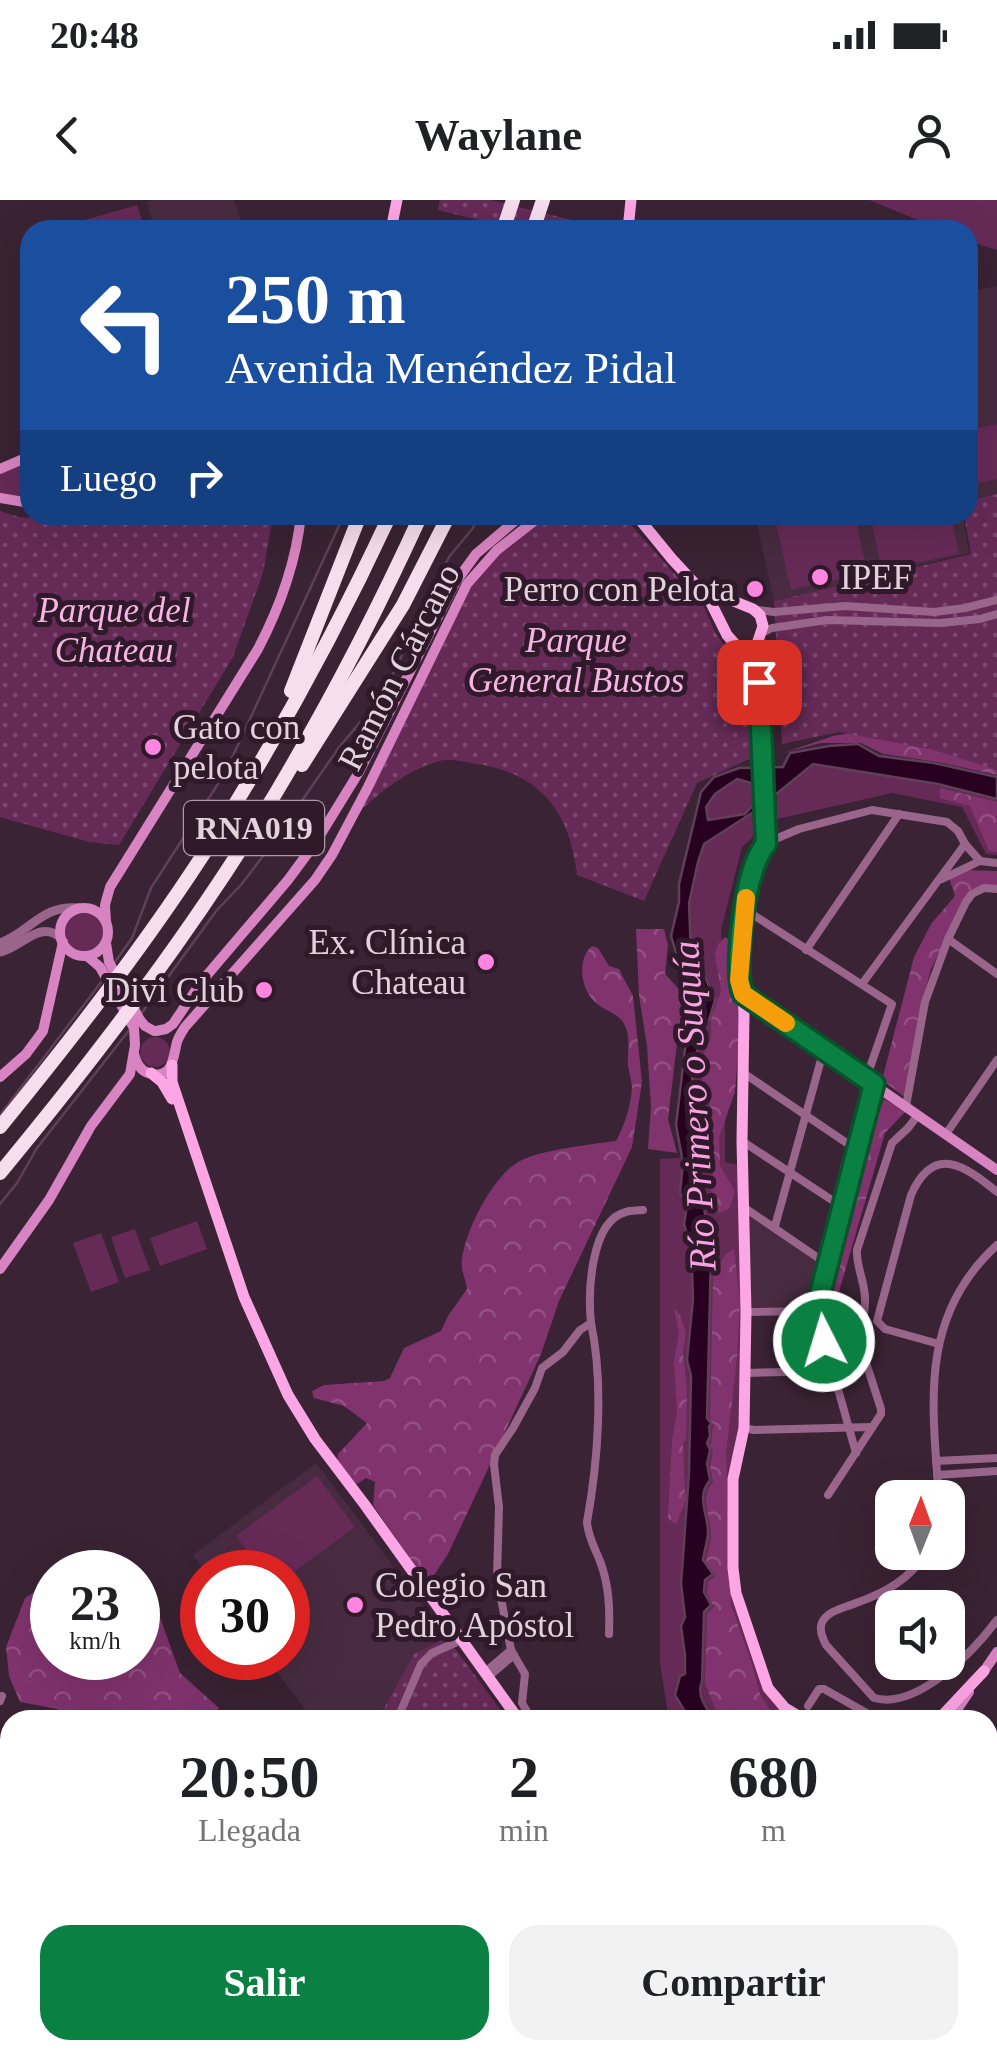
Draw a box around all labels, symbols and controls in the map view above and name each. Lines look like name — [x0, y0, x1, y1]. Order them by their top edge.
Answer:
text: 20:48 — [50, 14, 139, 56]
icon: back — [40, 108, 95, 163]
icon: person — [902, 108, 957, 163]
text: Waylane — [415, 110, 582, 160]
icon: left — [60, 260, 190, 390]
text: 250 m — [225, 261, 406, 338]
text: Avenida Menéndez Pidal — [225, 343, 677, 393]
icon: right — [177, 450, 232, 505]
text: Luego — [60, 457, 157, 499]
street label: Ramón Cárcano — [330, 557, 468, 777]
place label: IPEF — [840, 558, 912, 597]
marker: IPEF — [809, 566, 831, 588]
place label: Perro con Pelota — [504, 570, 735, 609]
marker: Perro con Pelota — [744, 578, 766, 600]
park label: Parque del Chateau — [36, 591, 191, 670]
park label: Parque General Bustos — [468, 621, 684, 700]
pin — [717, 640, 802, 725]
icon: arrive — [732, 655, 787, 710]
place label: Gato con pelota — [173, 708, 300, 787]
marker: Gato con pelota — [142, 736, 164, 758]
road number: RNA019 — [184, 801, 324, 855]
place label: Ex. Clínica Chateau — [309, 923, 466, 1002]
water label: Río Primero o Suquía — [664, 940, 724, 1273]
marker: Ex. Clínica Chateau — [475, 951, 497, 973]
place label: Divi Club — [105, 971, 244, 1010]
marker: Divi Club — [253, 979, 275, 1001]
position arrow — [772, 1289, 876, 1393]
north arrow — [875, 1480, 965, 1570]
map controls — [875, 1480, 965, 1680]
speed limit sign: 30 — [180, 1550, 310, 1680]
place label: Colegio San Pedro Apóstol — [375, 1566, 575, 1645]
text: 23 — [70, 1575, 120, 1631]
button: sound — [875, 1590, 965, 1680]
marker: Colegio San Pedro Apóstol — [344, 1594, 366, 1616]
text: km/h — [69, 1627, 121, 1654]
text: 20:50 — [180, 1744, 320, 1810]
text: 2 — [509, 1744, 539, 1810]
text: 680 — [728, 1744, 818, 1810]
text: Llegada — [198, 1812, 301, 1848]
text: min — [499, 1812, 549, 1848]
text: m — [761, 1812, 786, 1848]
button: Salir — [40, 1925, 489, 2040]
button: Compartir — [509, 1925, 958, 2040]

